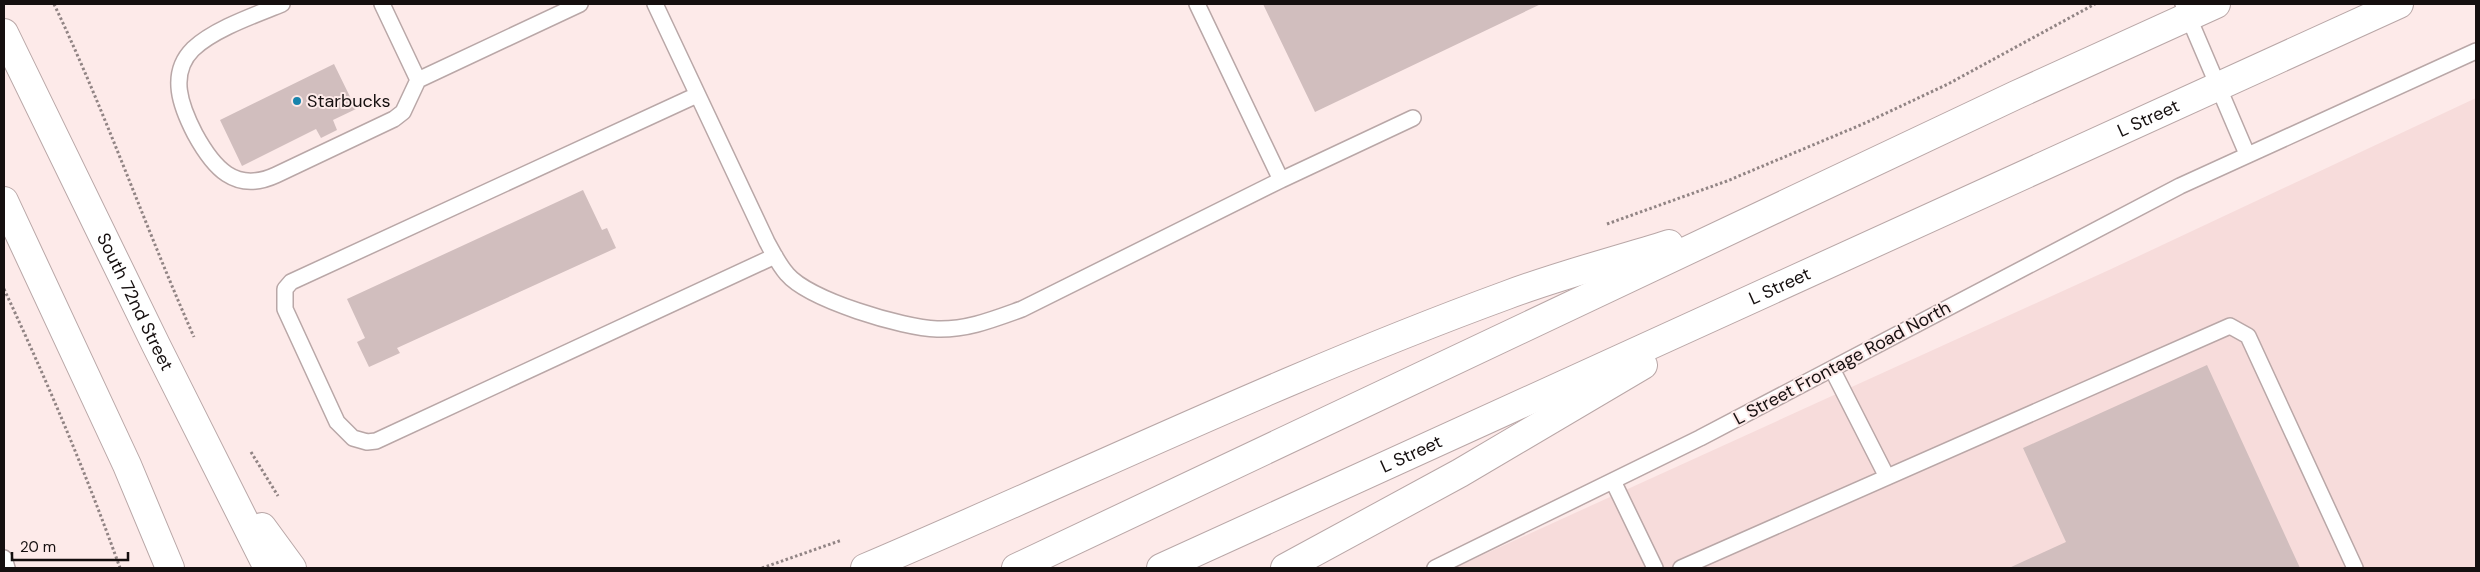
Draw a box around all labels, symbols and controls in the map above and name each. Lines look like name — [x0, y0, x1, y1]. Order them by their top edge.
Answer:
place label: Starbucks — [307, 89, 390, 113]
street label: L Street — [2114, 94, 2183, 143]
marker: Starbucks — [291, 95, 303, 107]
street label: South 72nd Street — [91, 229, 179, 375]
street label: L Street — [1745, 262, 1815, 311]
street label: L Street Frontage Road North — [1729, 295, 1955, 431]
street label: L Street — [1377, 430, 1446, 478]
scale bar — [12, 530, 129, 562]
text: 20 m — [20, 537, 56, 557]

